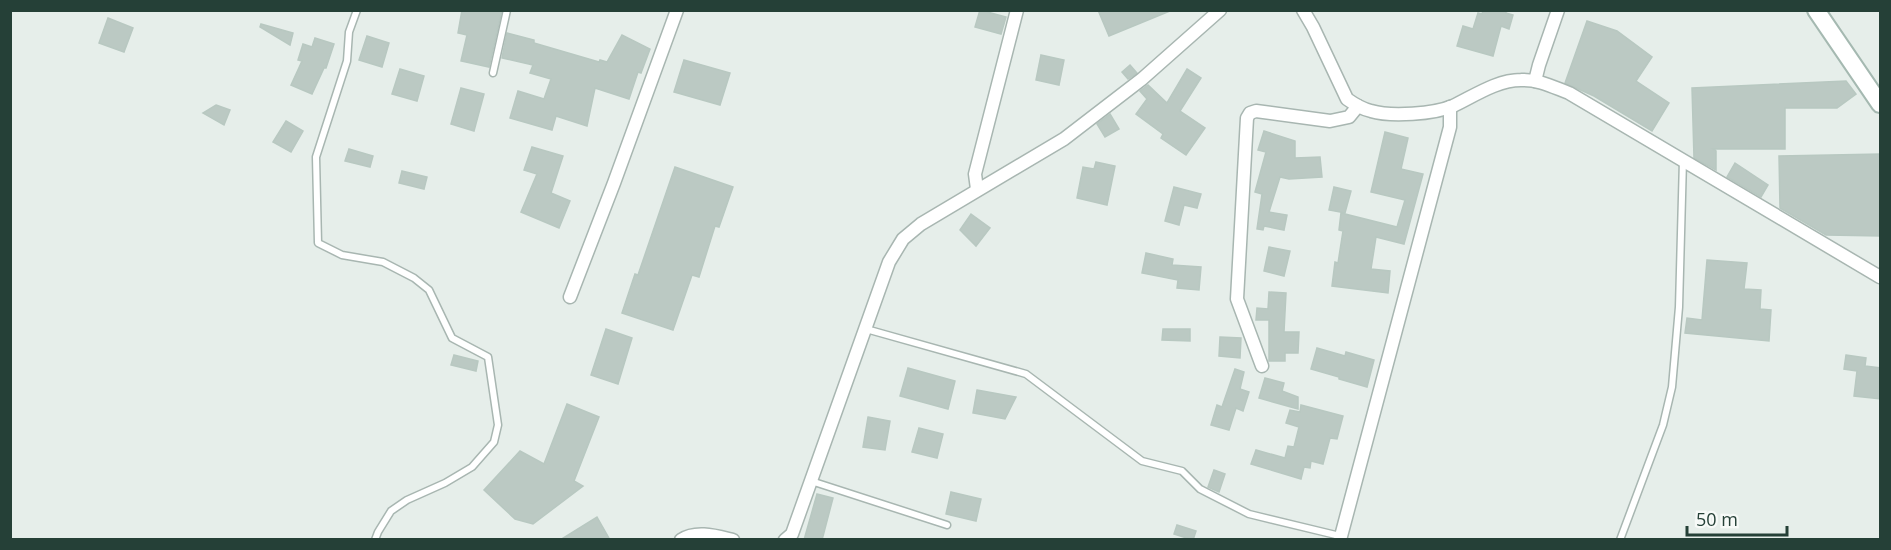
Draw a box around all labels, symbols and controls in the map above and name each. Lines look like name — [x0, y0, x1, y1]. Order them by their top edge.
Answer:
scale bar — [1687, 499, 1788, 537]
text: 50 m — [1696, 507, 1738, 531]

